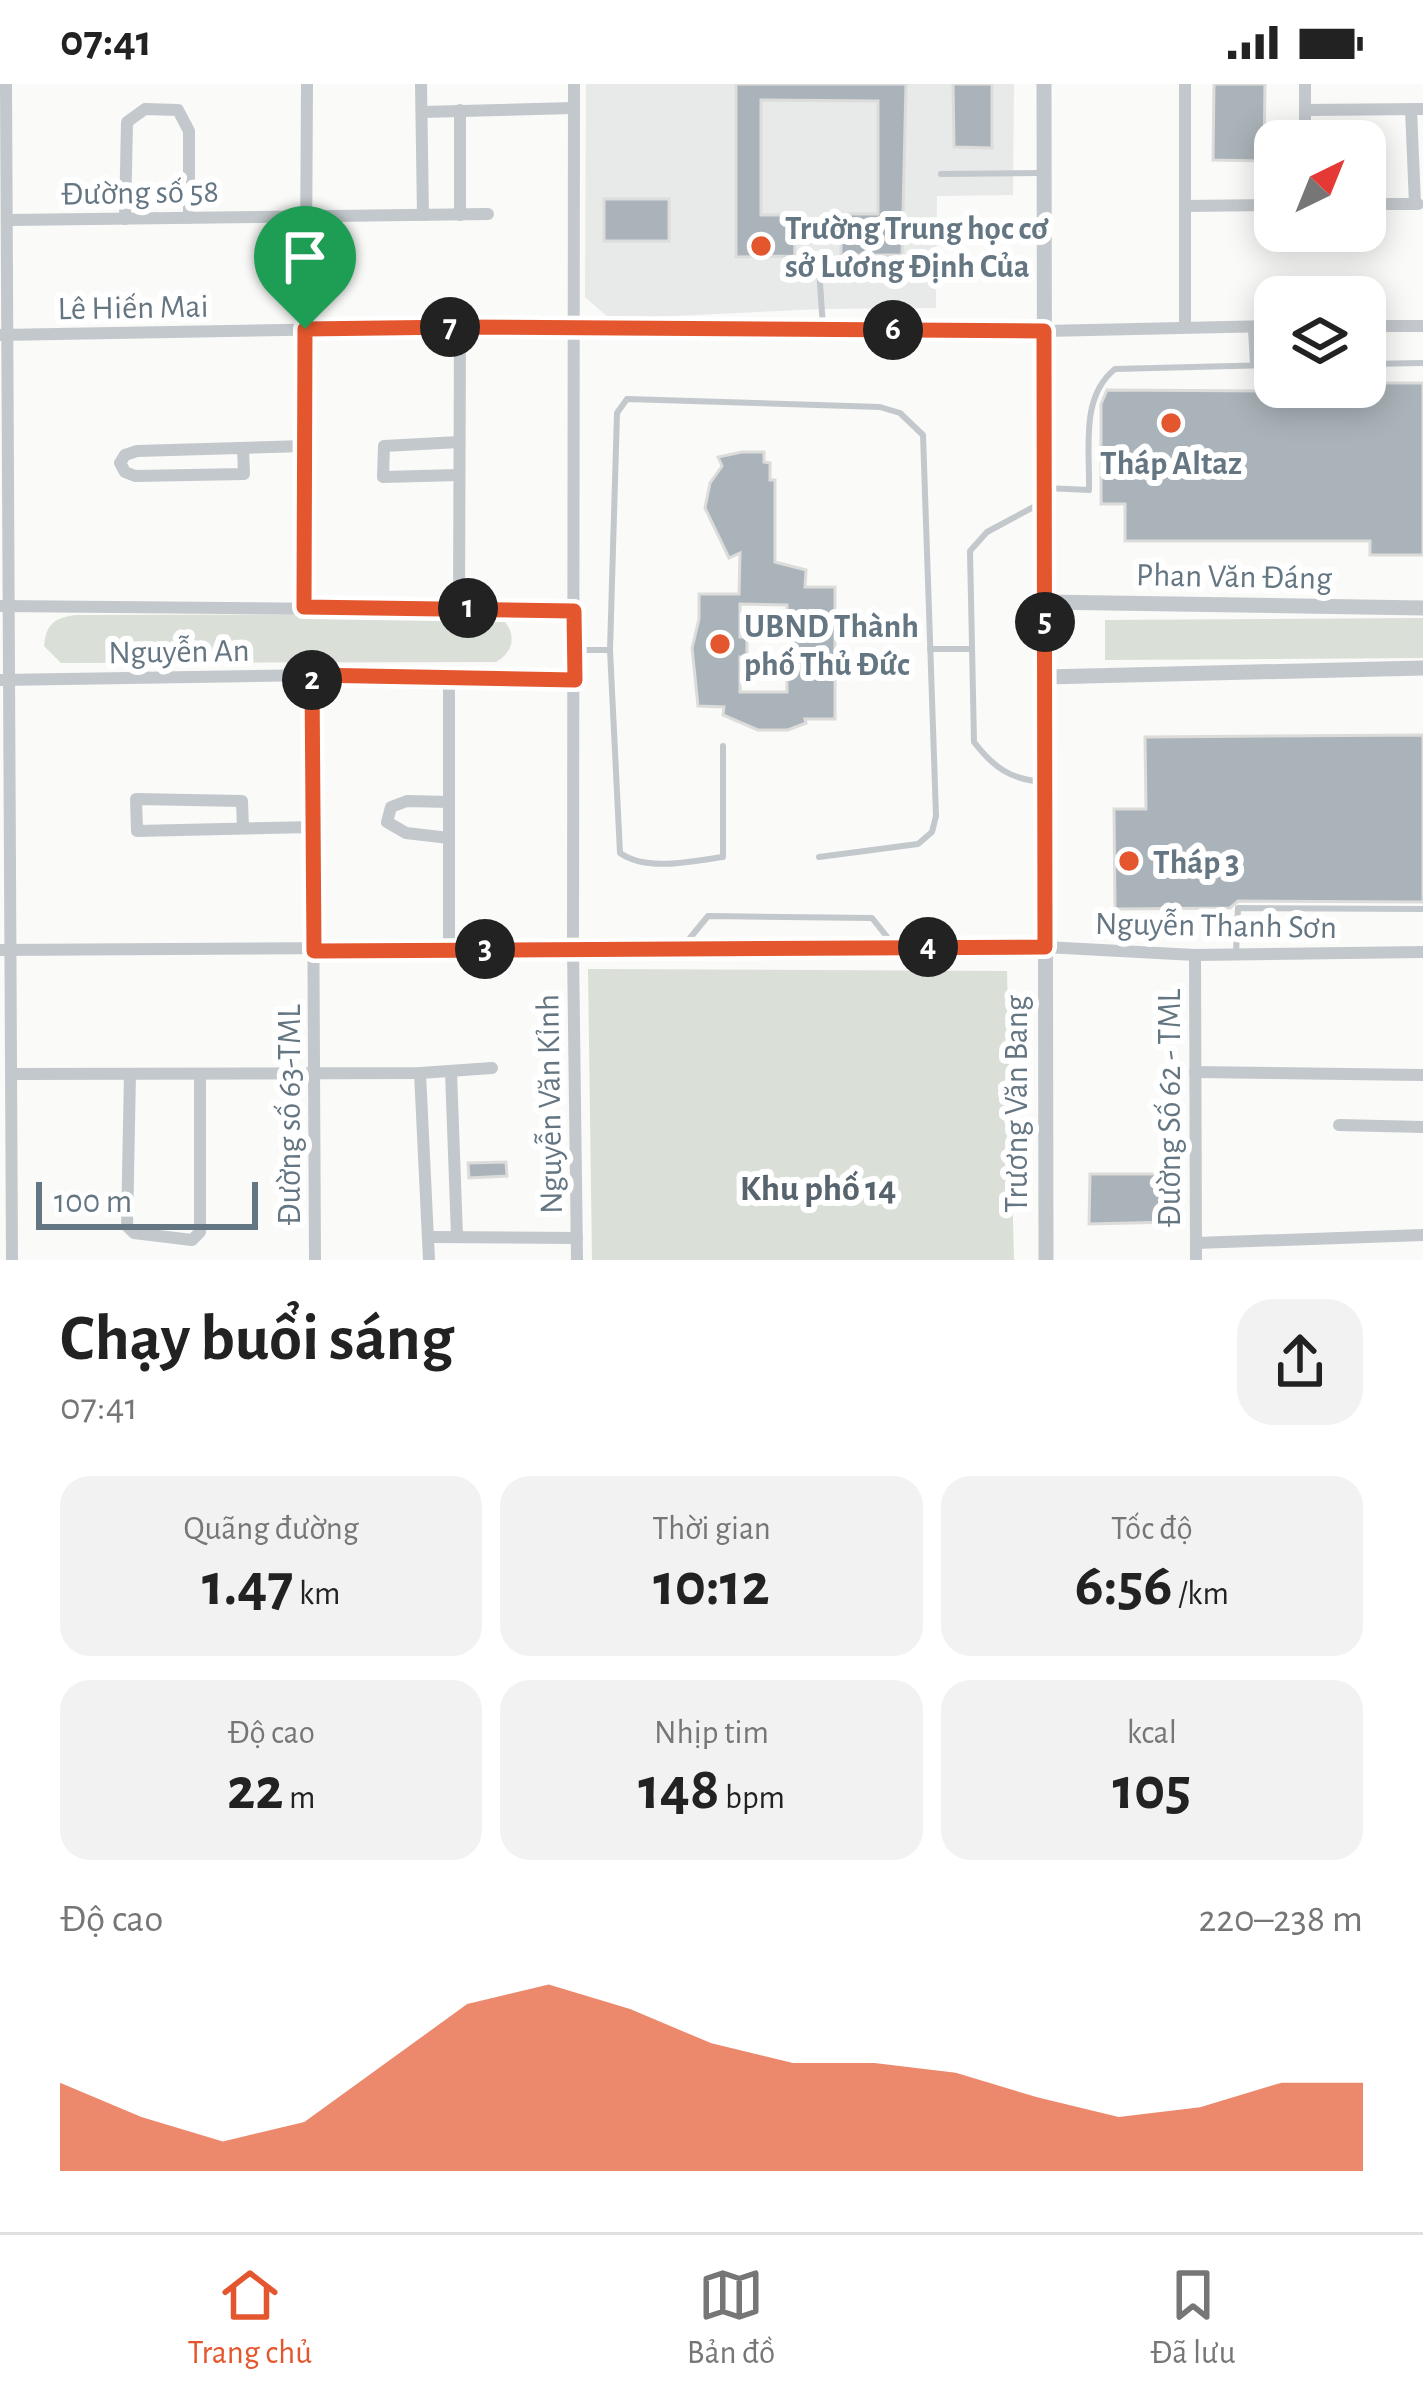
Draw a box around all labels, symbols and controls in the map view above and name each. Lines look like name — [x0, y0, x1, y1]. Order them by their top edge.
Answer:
text: 07:41 — [60, 19, 152, 64]
north arrow — [1254, 120, 1386, 252]
map controls — [1254, 120, 1386, 408]
street label: Đường số 58 — [61, 175, 219, 211]
pin — [254, 206, 356, 329]
place label: Trường Trung học cơ sở Lương Định Của — [785, 213, 1049, 284]
icon: arrive — [272, 224, 338, 290]
marker: Trường Trung học cơ sở Lương Định Của — [748, 233, 774, 259]
button: layers — [1254, 276, 1386, 408]
street label: Lê Hiến Mai — [57, 290, 209, 326]
pin: 7 — [420, 297, 480, 357]
pin: 6 — [863, 300, 923, 360]
text: 7 — [443, 310, 457, 343]
text: 6 — [885, 313, 901, 346]
marker: Tháp Altaz — [1158, 410, 1184, 436]
place label: Tháp Altaz — [1100, 448, 1242, 481]
street label: Phan Văn Đáng — [1136, 559, 1332, 596]
pin: 1 — [438, 578, 498, 638]
text: 1 — [462, 591, 474, 624]
pin: 5 — [1015, 592, 1075, 652]
text: 5 — [1038, 605, 1052, 638]
place label: UBND Thành phố Thủ Đức — [744, 611, 919, 682]
marker: UBND Thành phố Thủ Đức — [707, 631, 733, 657]
street label: Nguyễn An — [108, 632, 250, 670]
pin: 2 — [282, 650, 342, 710]
text: 2 — [304, 663, 320, 696]
place label: Tháp 3 — [1153, 847, 1240, 880]
marker: Tháp 3 — [1116, 848, 1142, 874]
street label: Nguyễn Thanh Sơn — [1095, 905, 1337, 945]
pin: 4 — [898, 917, 958, 977]
pin: 3 — [455, 919, 515, 979]
text: 4 — [920, 930, 936, 963]
text: 3 — [478, 932, 492, 965]
street label: Đường Số 62 - TML — [1153, 988, 1187, 1227]
street label: Nguyễn Văn Kỉnh — [529, 994, 569, 1214]
street label: Trương Văn Bang — [1001, 995, 1034, 1213]
street label: Đường số 63-TML — [273, 1004, 307, 1226]
district label: Khu phố 14 — [740, 1170, 896, 1207]
scale bar — [36, 1176, 258, 1229]
text: 100 m — [54, 1186, 132, 1219]
button: share — [1237, 1299, 1363, 1425]
text: Chạy buổi sáng — [60, 1306, 454, 1372]
text: 07:41 — [60, 1388, 138, 1427]
text: Quãng đường — [183, 1513, 359, 1546]
text: Thời gian — [652, 1513, 771, 1546]
text: Tốc độ — [1111, 1513, 1193, 1546]
text: 1.47 — [202, 1556, 293, 1616]
text: 10:12 — [653, 1556, 770, 1616]
text: 6:56 — [1075, 1556, 1172, 1616]
text: km — [293, 1578, 340, 1611]
text: /km — [1172, 1578, 1229, 1611]
text: Độ cao — [227, 1717, 315, 1750]
text: Nhịp tim — [654, 1717, 769, 1750]
text: kcal — [1127, 1717, 1177, 1750]
text: 22 — [227, 1760, 284, 1820]
text: 148 — [638, 1760, 720, 1820]
text: 105 — [1112, 1760, 1191, 1820]
text: m — [284, 1782, 315, 1815]
text: bpm — [720, 1782, 785, 1815]
text: Độ cao — [60, 1900, 163, 1939]
text: 220–238 m — [1198, 1900, 1363, 1939]
tab: Trang chủ — [187, 2262, 312, 2374]
tab: Bản đồ — [687, 2262, 775, 2374]
tab: Đã lưu — [1150, 2262, 1236, 2374]

